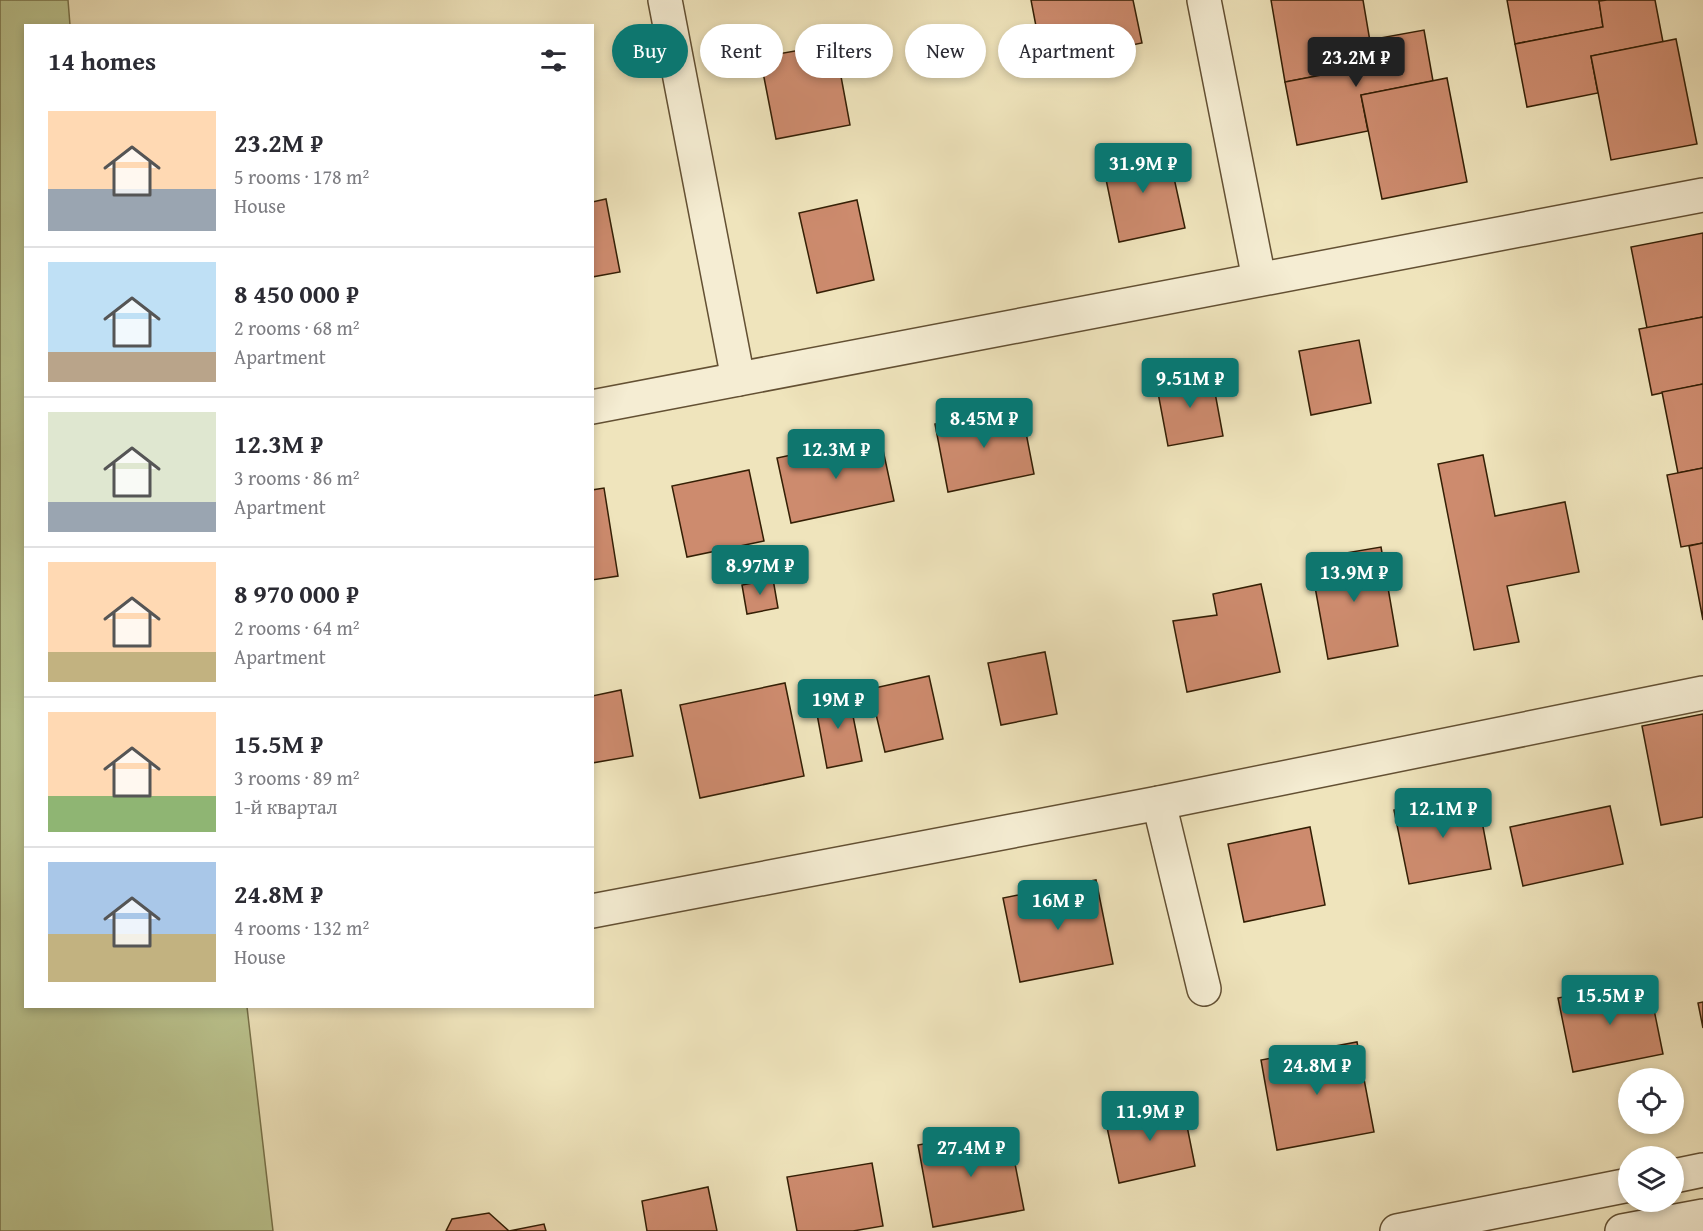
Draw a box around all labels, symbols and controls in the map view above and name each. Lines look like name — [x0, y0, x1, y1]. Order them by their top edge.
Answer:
chip: Buy — [612, 24, 688, 78]
chip: Rent — [700, 24, 783, 78]
chip: Filters — [795, 24, 893, 78]
chip: New — [905, 24, 986, 78]
chip: Apartment — [998, 24, 1136, 78]
pin: 23.2M ₽ — [1301, 37, 1411, 88]
text: 14 homes — [48, 41, 156, 80]
text: 23.2M ₽ — [1322, 42, 1390, 71]
icon: filters — [537, 44, 570, 77]
text: 23.2M ₽ — [234, 123, 323, 162]
icon: home — [96, 135, 168, 207]
pin: 31.9M ₽ — [1088, 143, 1198, 194]
text: 31.9M ₽ — [1109, 148, 1177, 177]
text: 5 rooms · 178 m² — [234, 162, 369, 191]
text: House — [234, 191, 286, 220]
text: 8 450 000 ₽ — [234, 274, 359, 313]
icon: home — [96, 286, 168, 358]
text: 2 rooms · 68 m² — [234, 313, 360, 342]
text: Apartment — [234, 342, 326, 371]
pin: 9.51M ₽ — [1135, 358, 1245, 409]
text: 9.51M ₽ — [1156, 363, 1224, 392]
pin: 8.45M ₽ — [929, 398, 1039, 449]
text: 8.45M ₽ — [950, 403, 1018, 432]
text: 12.3M ₽ — [234, 424, 323, 463]
pin: 12.3M ₽ — [781, 429, 891, 480]
text: 12.3M ₽ — [802, 434, 870, 463]
icon: home — [96, 436, 168, 508]
text: 3 rooms · 86 m² — [234, 463, 360, 492]
text: Apartment — [234, 492, 326, 521]
pin: 8.97M ₽ — [705, 545, 815, 596]
text: 8.97M ₽ — [726, 550, 794, 579]
pin: 13.9M ₽ — [1299, 552, 1409, 603]
text: 13.9M ₽ — [1320, 557, 1388, 586]
text: 8 970 000 ₽ — [234, 574, 359, 613]
icon: home — [96, 586, 168, 658]
text: 2 rooms · 64 m² — [234, 613, 360, 642]
text: Apartment — [234, 642, 326, 671]
pin: 19M ₽ — [796, 679, 880, 730]
text: 19M ₽ — [812, 684, 864, 713]
text: 15.5M ₽ — [234, 724, 323, 763]
icon: home — [96, 736, 168, 808]
text: 3 rooms · 89 m² — [234, 763, 360, 792]
pin: 12.1M ₽ — [1388, 788, 1498, 839]
text: 1-й квартал — [234, 792, 338, 821]
text: 12.1M ₽ — [1409, 793, 1477, 822]
text: 24.8M ₽ — [234, 874, 323, 913]
pin: 16M ₽ — [1016, 880, 1100, 931]
text: 16M ₽ — [1032, 885, 1084, 914]
icon: home — [96, 886, 168, 958]
text: 4 rooms · 132 m² — [234, 913, 369, 942]
text: House — [234, 942, 286, 971]
pin: 15.5M ₽ — [1555, 975, 1665, 1026]
text: 15.5M ₽ — [1576, 980, 1644, 1009]
pin: 24.8M ₽ — [1262, 1045, 1372, 1096]
text: 24.8M ₽ — [1283, 1050, 1351, 1079]
map controls — [1618, 1068, 1684, 1212]
button: locate — [1618, 1068, 1684, 1134]
pin: 11.9M ₽ — [1095, 1091, 1205, 1142]
text: 11.9M ₽ — [1116, 1096, 1184, 1125]
pin: 27.4M ₽ — [916, 1127, 1026, 1178]
text: 27.4M ₽ — [937, 1132, 1005, 1161]
button: layers — [1618, 1146, 1684, 1212]

